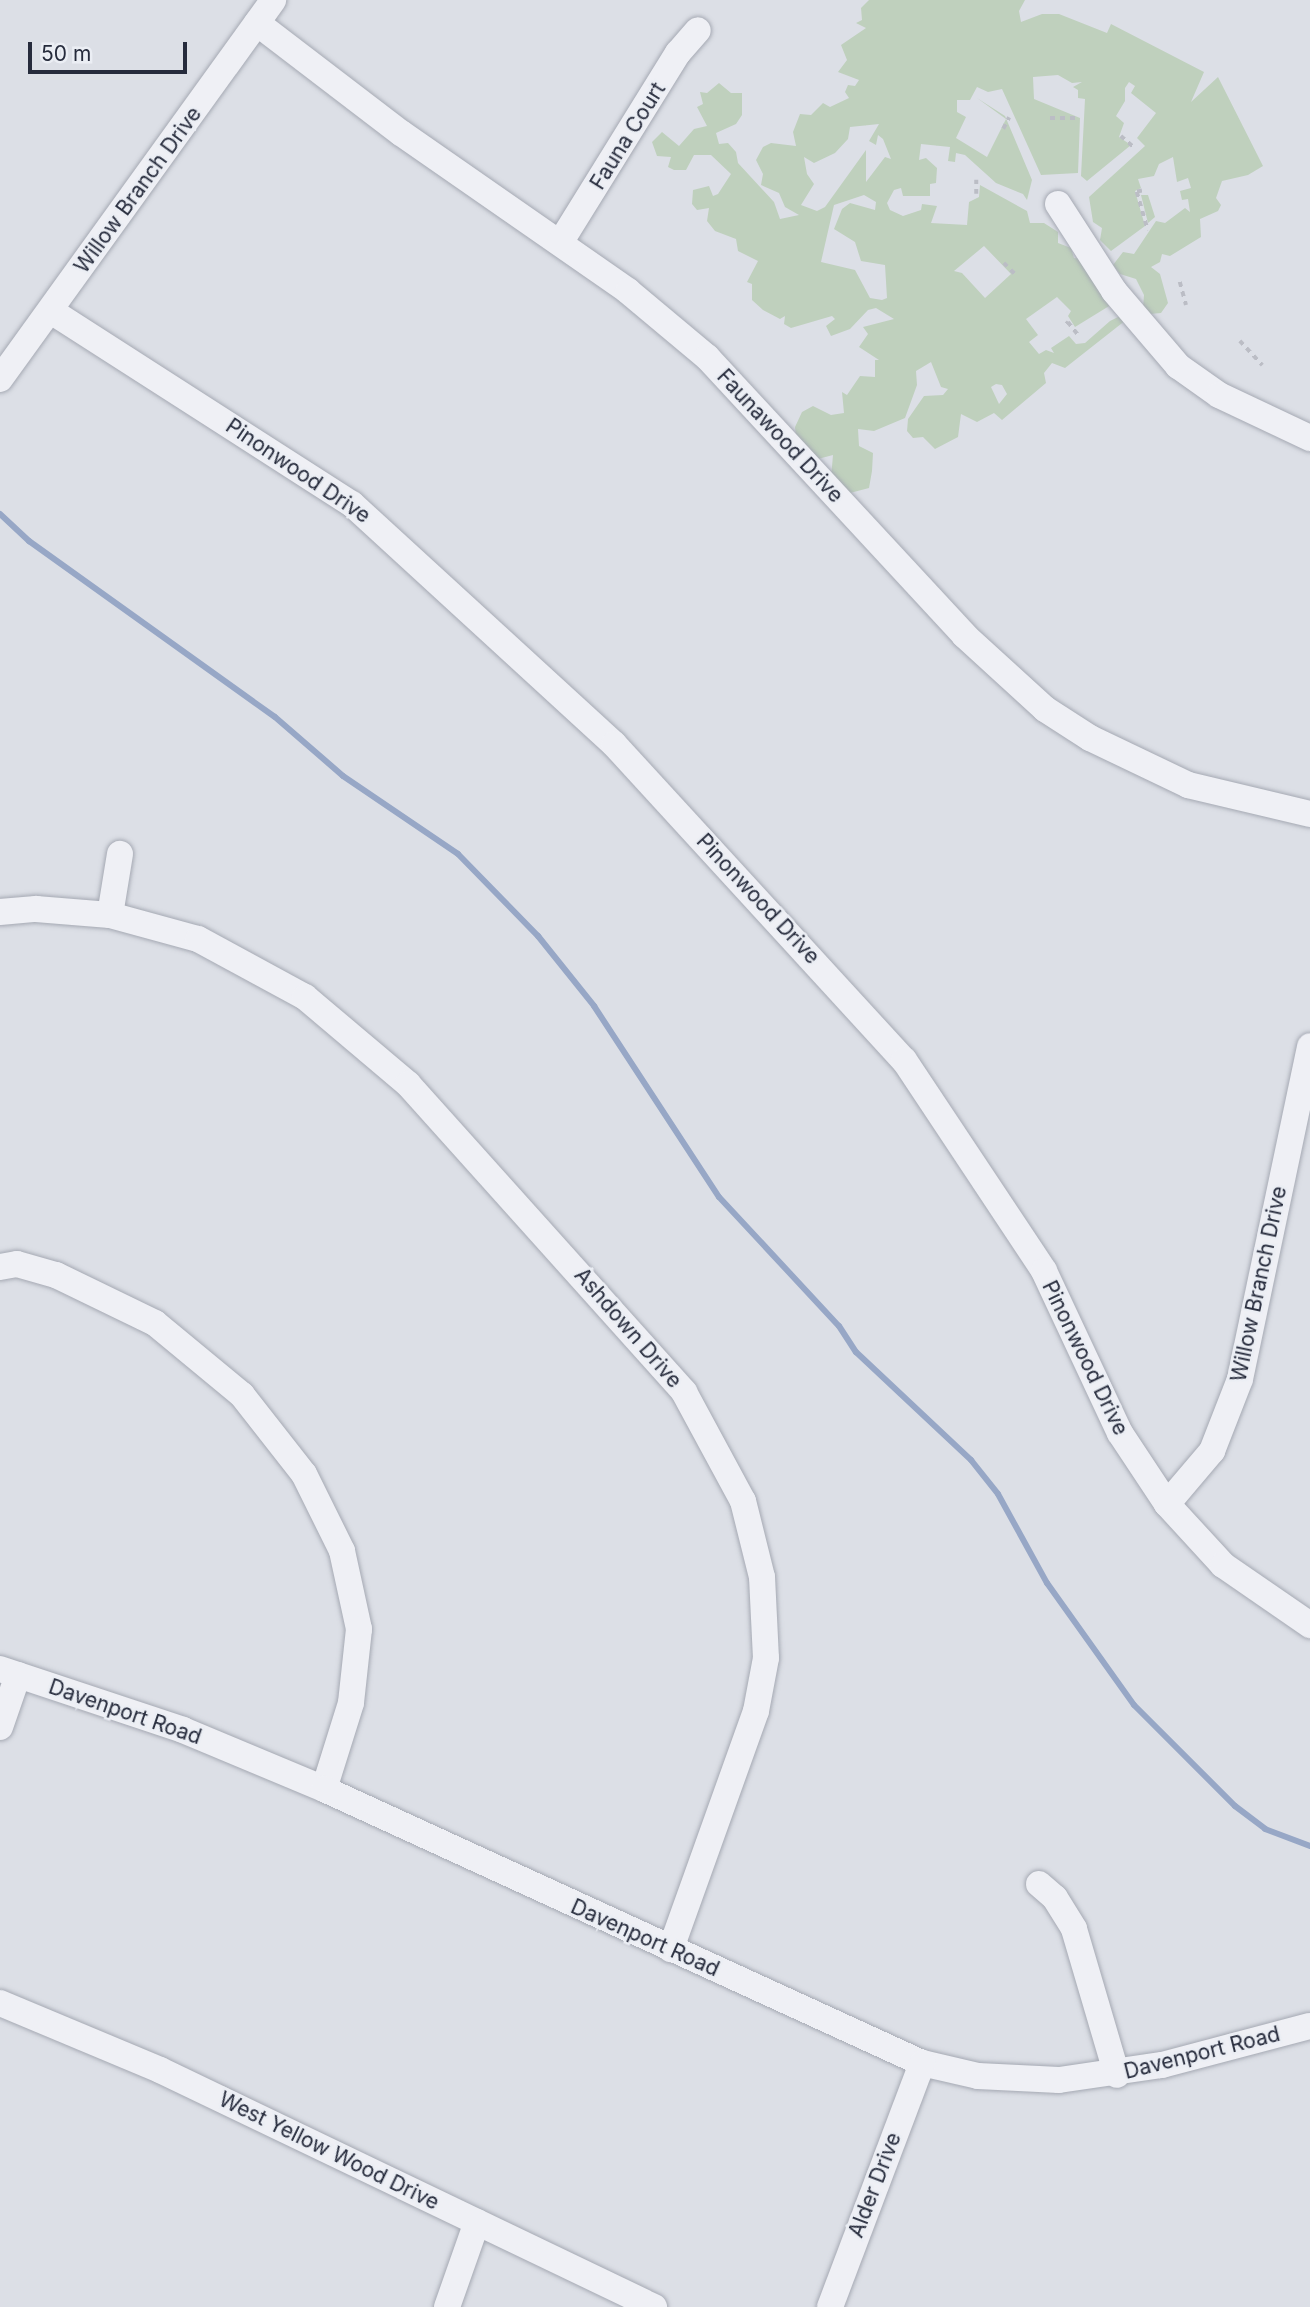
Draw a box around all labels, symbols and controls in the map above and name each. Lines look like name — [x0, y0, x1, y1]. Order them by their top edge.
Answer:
scale bar — [32, 28, 191, 72]
text: 50 m — [41, 41, 91, 66]
street label: Fauna Court — [585, 78, 671, 194]
street label: Willow Branch Drive — [69, 102, 207, 278]
street label: Faunawood Drive — [712, 364, 848, 508]
street label: Pinonwood Drive — [221, 413, 375, 529]
street label: Pinonwood Drive — [691, 829, 825, 969]
street label: Willow Branch Drive — [1226, 1184, 1292, 1384]
street label: Ashdown Drive — [569, 1263, 687, 1393]
street label: Pinonwood Drive — [1037, 1277, 1133, 1439]
street label: Davenport Road — [45, 1674, 205, 1750]
street label: Davenport Road — [567, 1894, 723, 1982]
street label: Davenport Road — [1121, 2021, 1283, 2085]
street label: West Yellow Wood Drive — [215, 2087, 443, 2215]
street label: Alder Drive — [843, 2129, 907, 2241]

